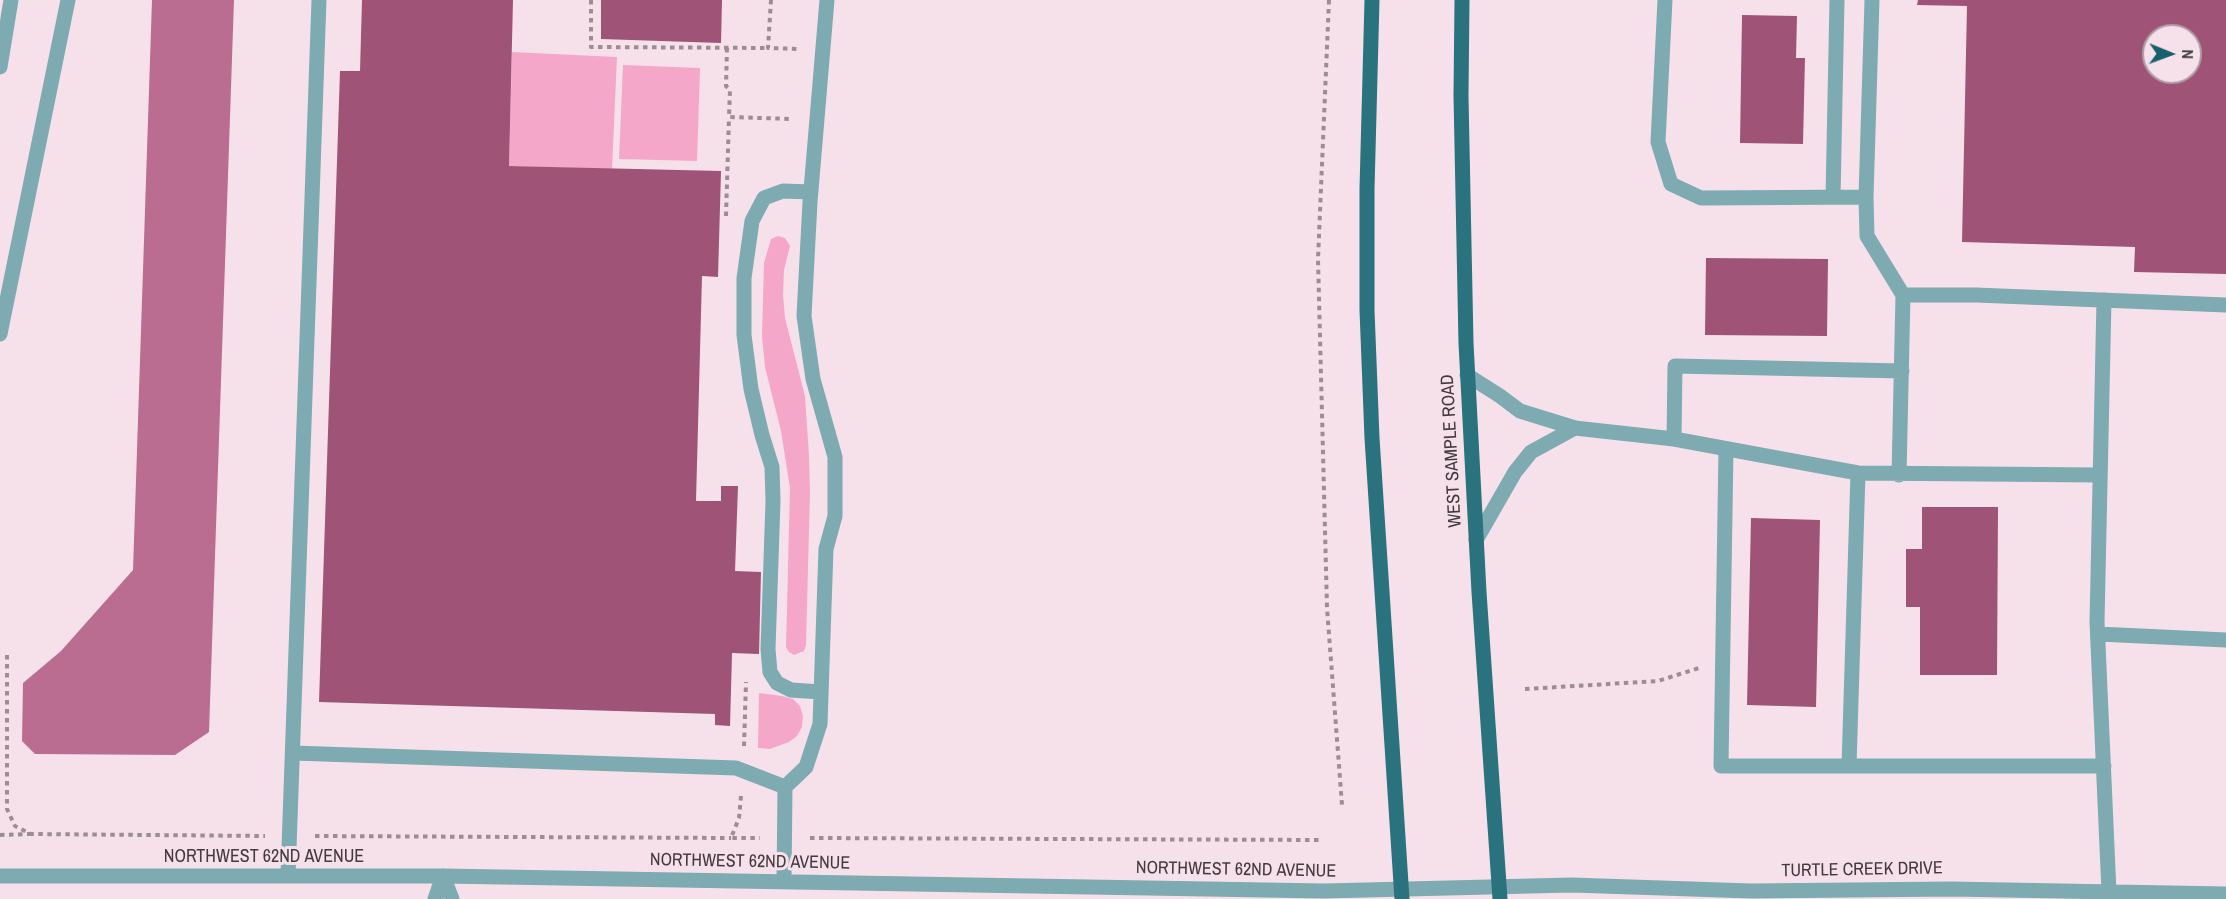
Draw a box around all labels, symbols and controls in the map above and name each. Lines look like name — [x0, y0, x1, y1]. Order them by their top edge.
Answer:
north arrow — [2142, 24, 2202, 84]
text: N — [2177, 49, 2199, 59]
street label: WEST SAMPLE ROAD — [1437, 374, 1467, 528]
street label: NORTHWEST 62ND AVENUE — [164, 846, 364, 868]
street label: NORTHWEST 62ND AVENUE — [650, 849, 850, 875]
street label: NORTHWEST 62ND AVENUE — [1136, 857, 1336, 883]
street label: TURTLE CREEK DRIVE — [1781, 858, 1943, 882]

